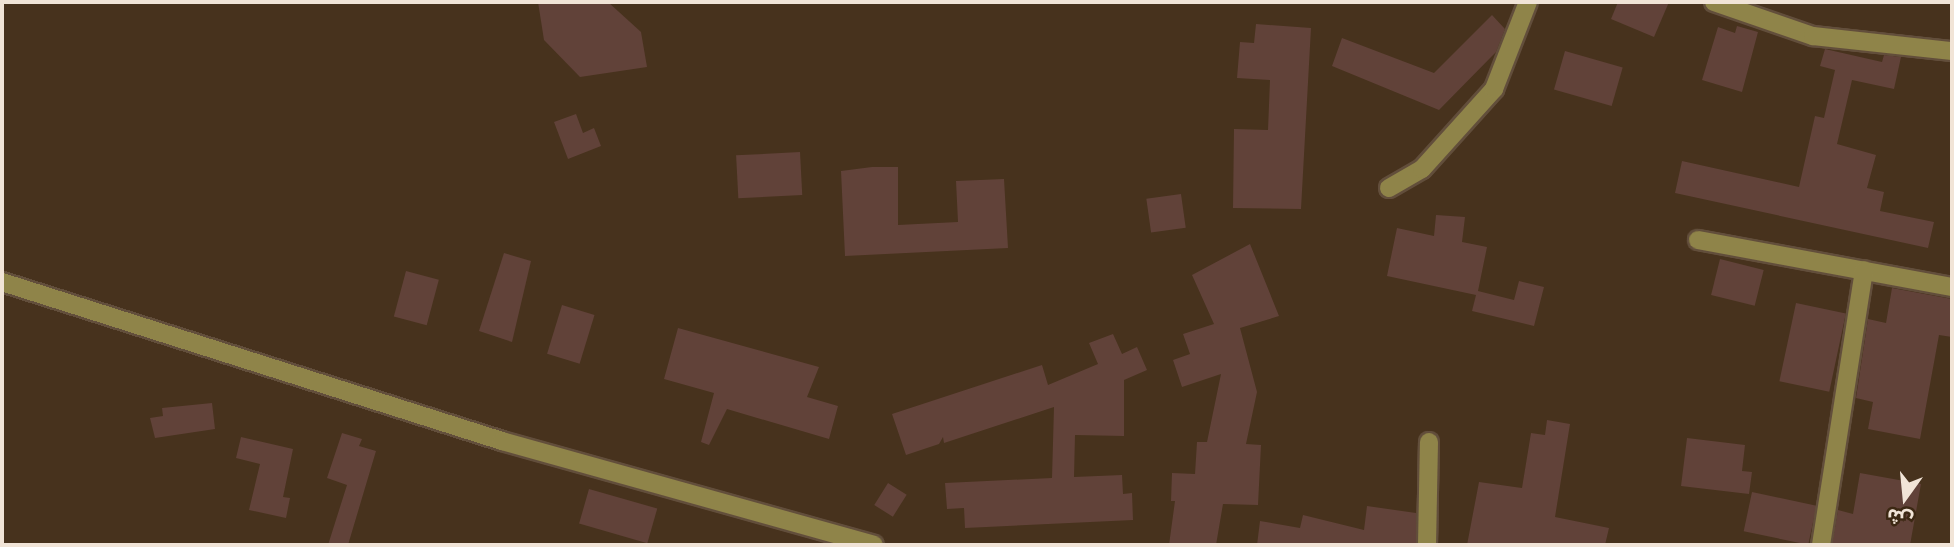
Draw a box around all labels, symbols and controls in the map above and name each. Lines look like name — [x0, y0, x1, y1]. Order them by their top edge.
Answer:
north arrow — [1870, 463, 1940, 533]
text: ش — [1884, 504, 1915, 533]

